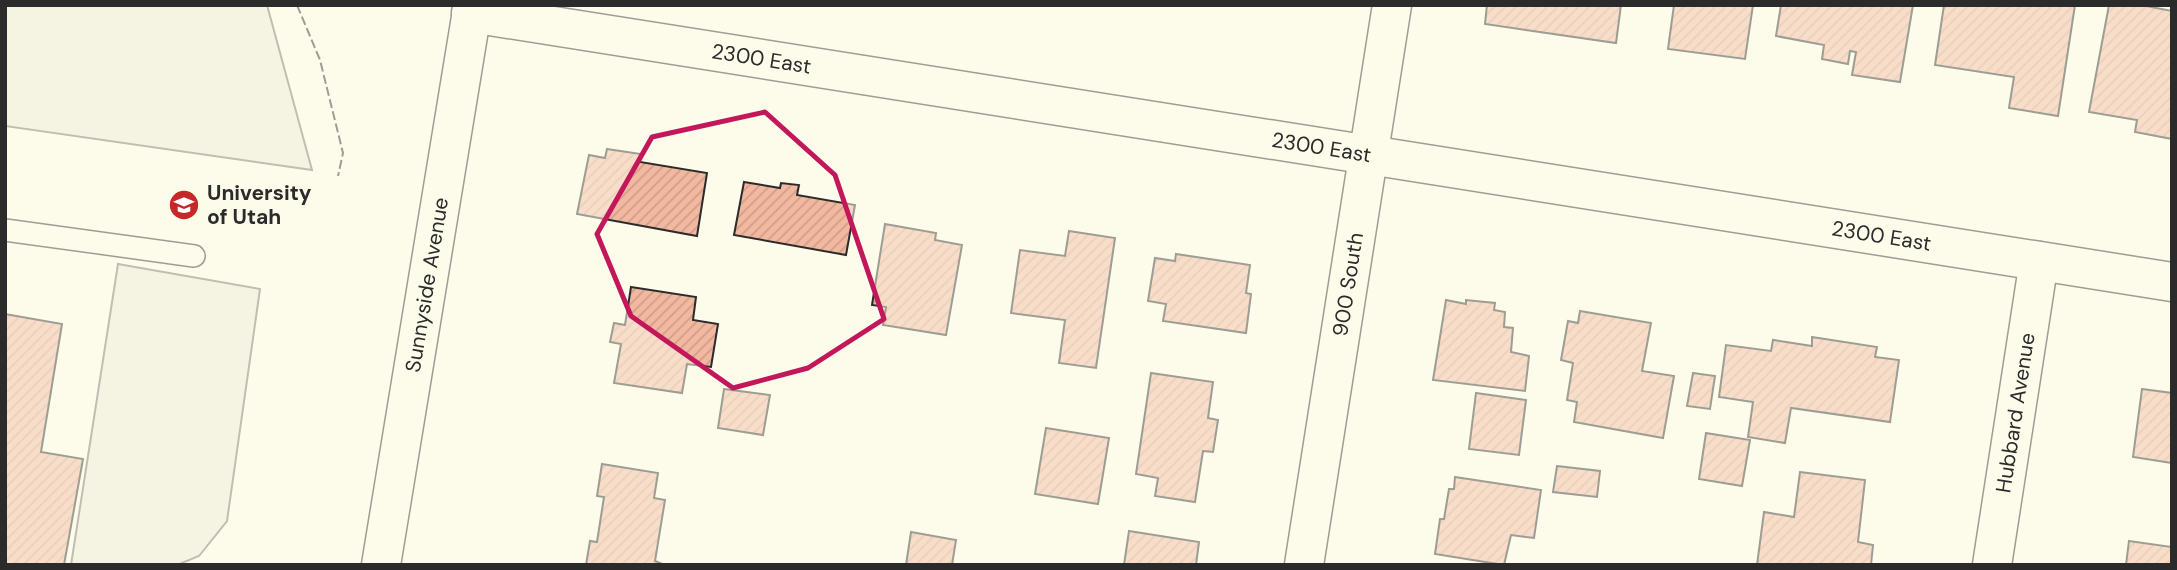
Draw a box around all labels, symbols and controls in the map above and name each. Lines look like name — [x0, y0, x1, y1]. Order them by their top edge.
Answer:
street label: 2300 East — [710, 37, 813, 81]
street label: 2300 East — [1270, 126, 1373, 169]
place label: University of Utah — [207, 179, 312, 231]
school or university icon: University of Utah — [167, 188, 201, 222]
street label: Sunnyside Avenue — [399, 195, 455, 374]
street label: 2300 East — [1830, 214, 1933, 258]
street label: 900 South — [1326, 231, 1370, 338]
street label: Hubbard Avenue — [1989, 331, 2042, 495]

